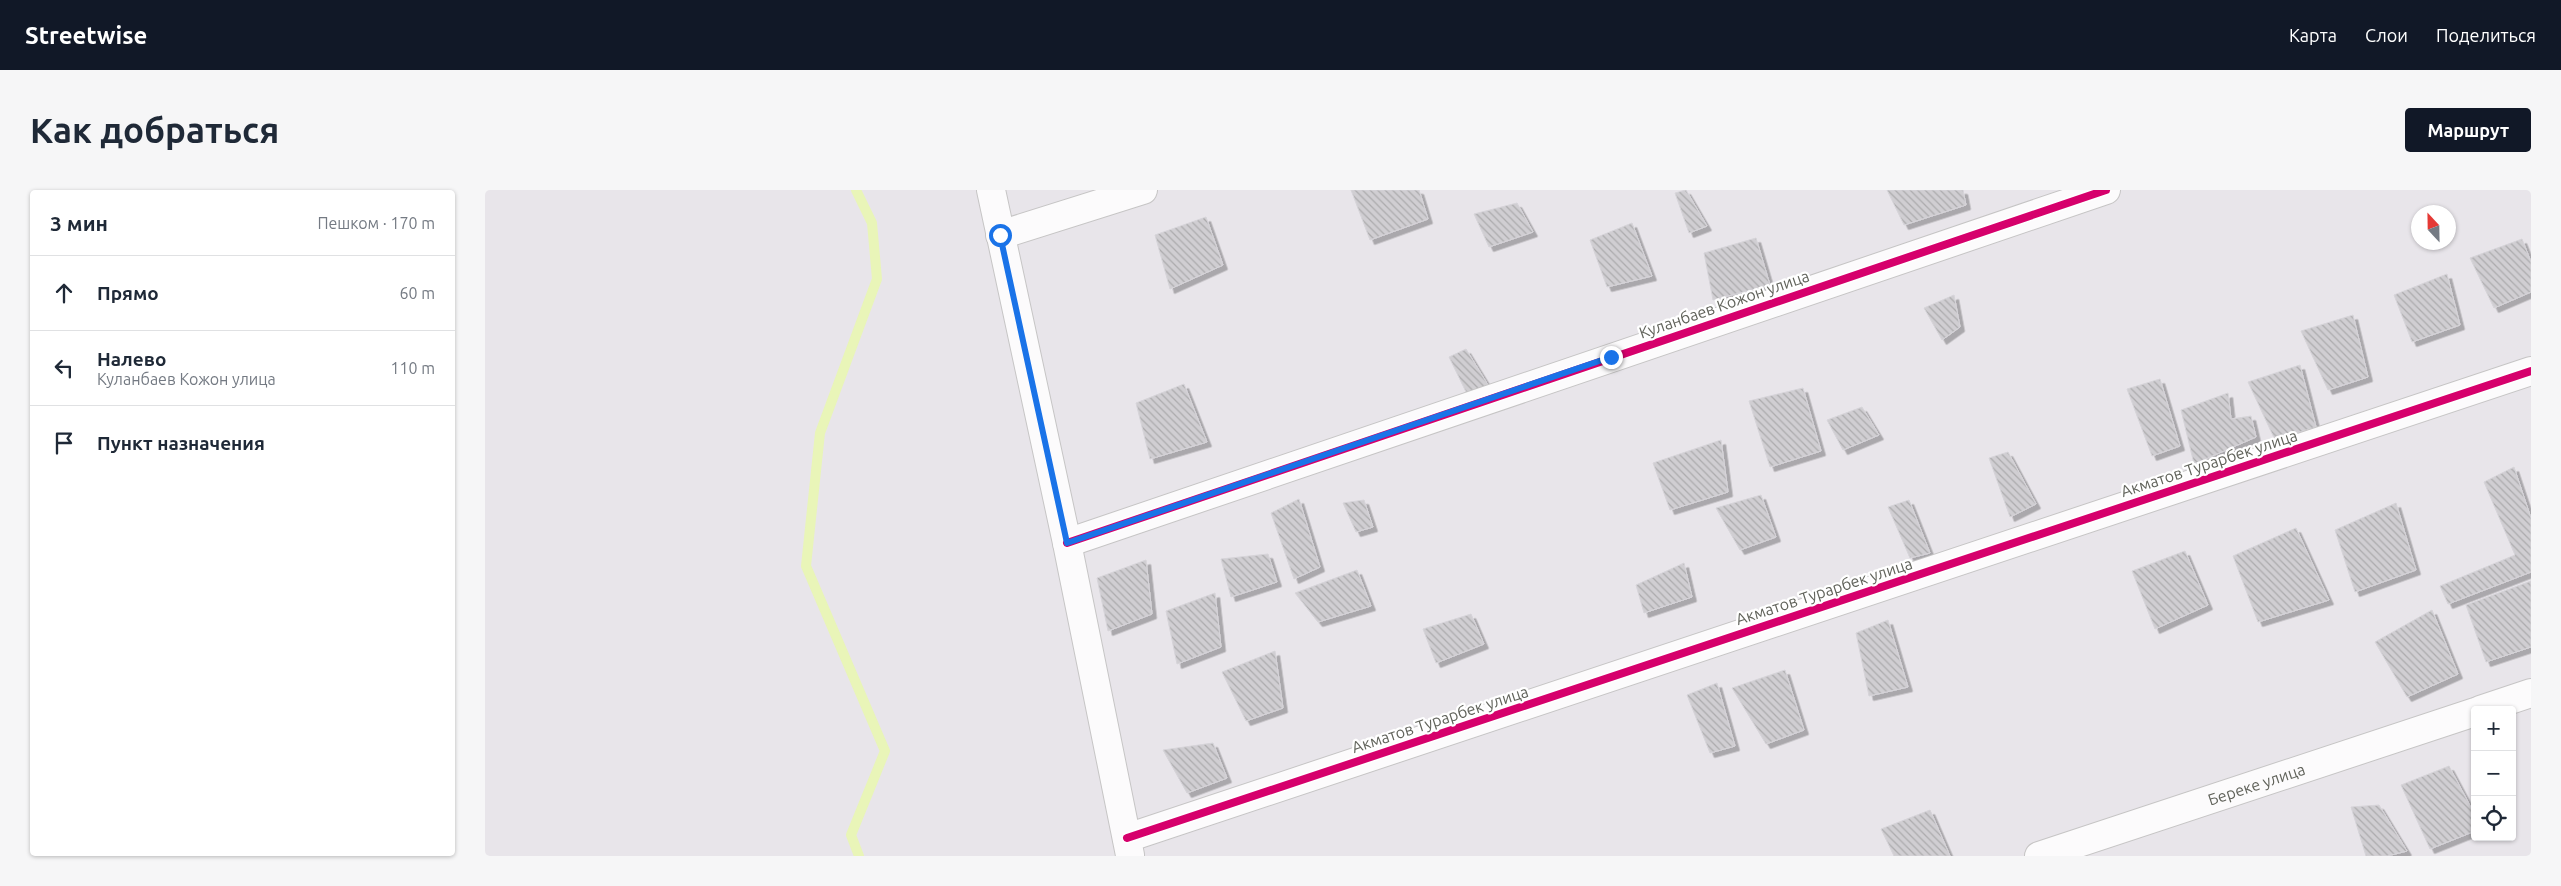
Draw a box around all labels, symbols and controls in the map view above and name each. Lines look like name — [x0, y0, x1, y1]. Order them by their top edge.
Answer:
text: Streetwise — [25, 22, 147, 49]
text: Карта — [2289, 25, 2337, 45]
text: Слои — [2365, 25, 2408, 45]
text: Поделиться — [2436, 25, 2536, 45]
button: Маршрут — [2405, 108, 2531, 152]
text: Как добраться — [30, 110, 279, 150]
north arrow — [2411, 205, 2456, 250]
text: 3 мин — [50, 211, 108, 235]
text: Пешком · 170 m — [317, 214, 435, 232]
route start — [989, 224, 1012, 247]
street label: Куланбаев Кожон улица — [1637, 266, 1811, 342]
icon: ahead — [50, 279, 78, 307]
text: Прямо — [97, 282, 159, 304]
text: 60 m — [399, 284, 435, 302]
route end — [1600, 346, 1623, 369]
text: Налево — [97, 348, 166, 370]
icon: left — [50, 354, 78, 382]
text: 110 m — [390, 359, 435, 377]
text: Куланбаев Кожон улица — [97, 370, 276, 388]
street label: Акматов Турарбек улица — [2118, 426, 2300, 500]
icon: arrive — [50, 429, 78, 457]
text: Пункт назначения — [97, 432, 265, 454]
street label: Акматов Турарбек улица — [1733, 554, 1915, 628]
street label: Акматов Турарбек улица — [1349, 682, 1531, 756]
map controls — [2471, 706, 2516, 841]
button: + — [2471, 706, 2516, 751]
button: − — [2471, 751, 2516, 796]
street label: Береке улица — [2206, 760, 2307, 809]
button: locate — [2471, 796, 2516, 841]

